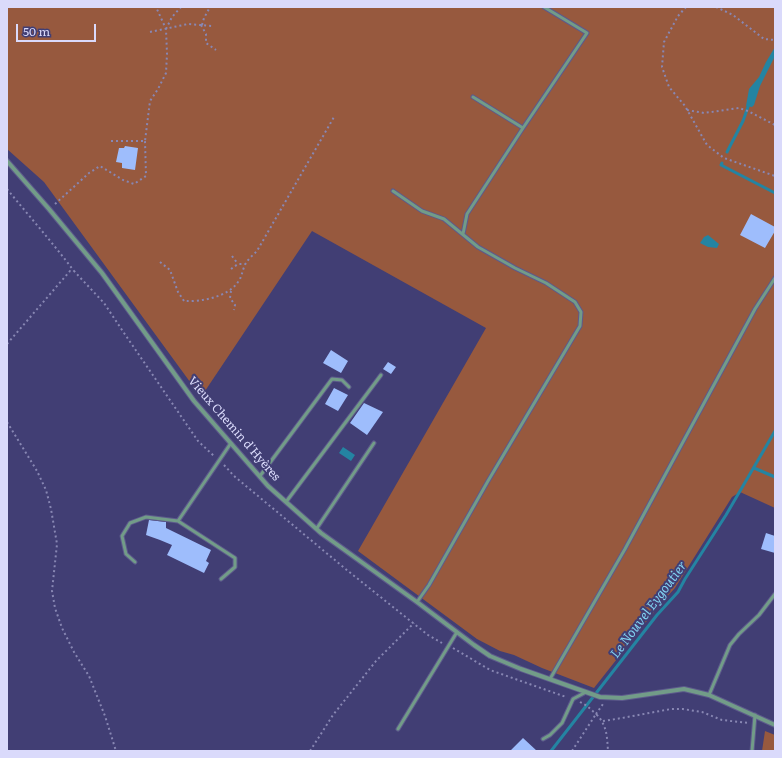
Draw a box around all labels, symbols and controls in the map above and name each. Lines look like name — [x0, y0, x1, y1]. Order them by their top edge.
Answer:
scale bar — [18, 16, 98, 42]
text: 50 m — [23, 22, 50, 40]
street label: Vieux Chemin d'Hyères — [185, 374, 283, 484]
water label: Le Nouvel Eygoutier — [608, 559, 690, 661]

